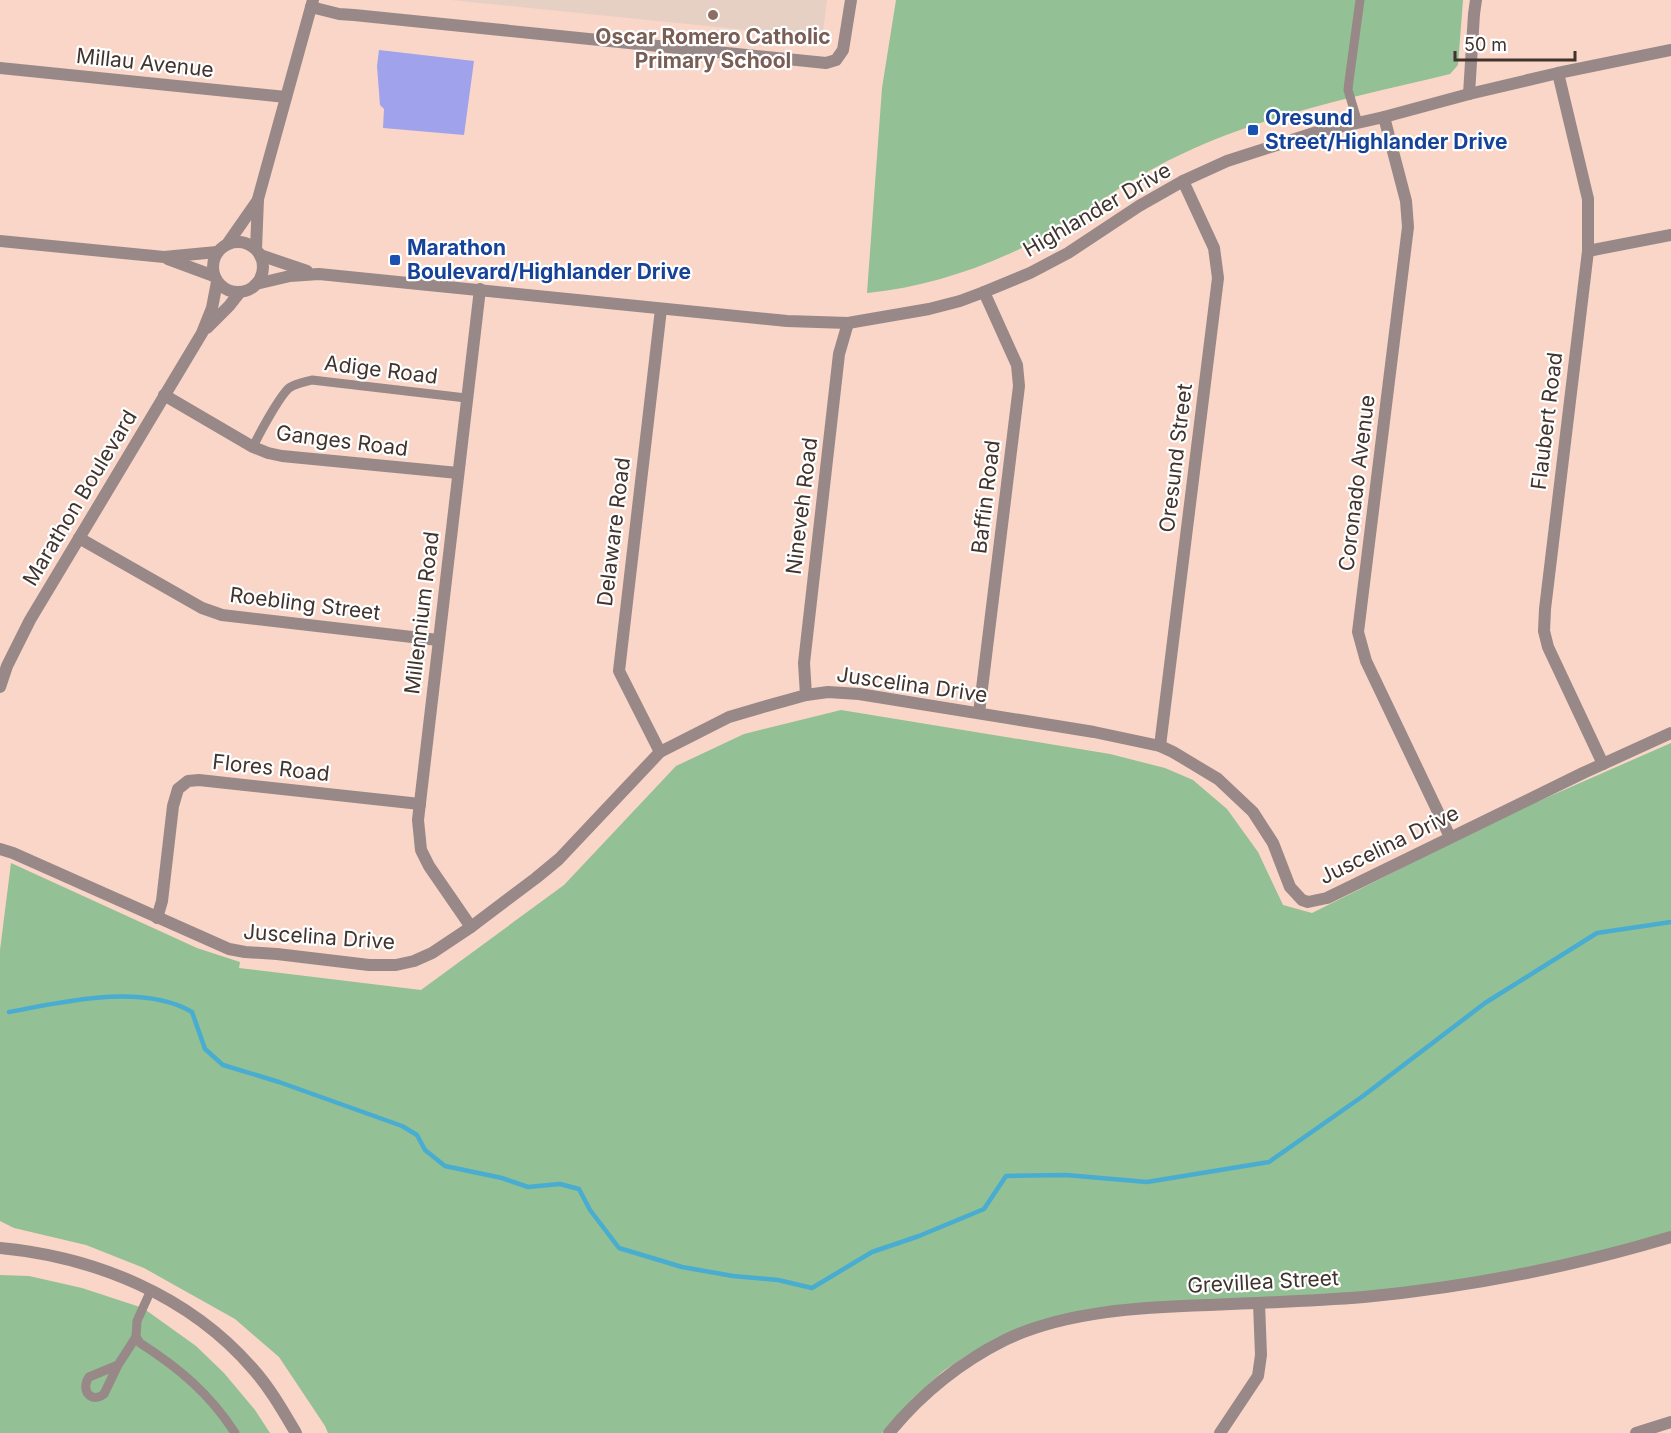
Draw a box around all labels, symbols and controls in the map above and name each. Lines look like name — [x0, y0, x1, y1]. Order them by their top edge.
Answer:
marker: Oscar Romero Catholic Primary School — [706, 8, 720, 22]
place label: Oscar Romero Catholic Primary School — [595, 24, 831, 73]
scale bar — [1455, 24, 1575, 62]
text: 50 m — [1464, 34, 1507, 55]
street label: Millau Avenue — [75, 43, 215, 82]
place label: Oresund Street/Highlander Drive — [1265, 105, 1508, 154]
marker: Oresund Street/Highlander Drive — [1246, 123, 1260, 137]
street label: Highlander Drive — [1018, 157, 1175, 262]
place label: Marathon Boulevard/Highlander Drive — [407, 235, 691, 284]
marker: Marathon Boulevard/Highlander Drive — [388, 253, 402, 267]
street label: Adige Road — [323, 350, 439, 389]
street label: Flaubert Road — [1526, 351, 1567, 491]
street label: Oresund Street — [1154, 382, 1197, 534]
street label: Coronado Avenue — [1333, 393, 1380, 573]
street label: Marathon Boulevard — [17, 405, 142, 590]
street label: Ganges Road — [275, 420, 409, 461]
street label: Nineveh Road — [781, 436, 822, 576]
street label: Baffin Road — [966, 439, 1005, 555]
street label: Delaware Road — [592, 456, 635, 608]
street label: Millennium Road — [399, 530, 444, 696]
street label: Roebling Street — [228, 582, 382, 625]
street label: Juscelina Drive — [835, 662, 989, 707]
street label: Flores Road — [211, 749, 331, 786]
street label: Juscelina Drive — [1315, 800, 1463, 889]
street label: Juscelina Drive — [242, 919, 396, 954]
street label: Grevillea Street — [1187, 1265, 1339, 1298]

